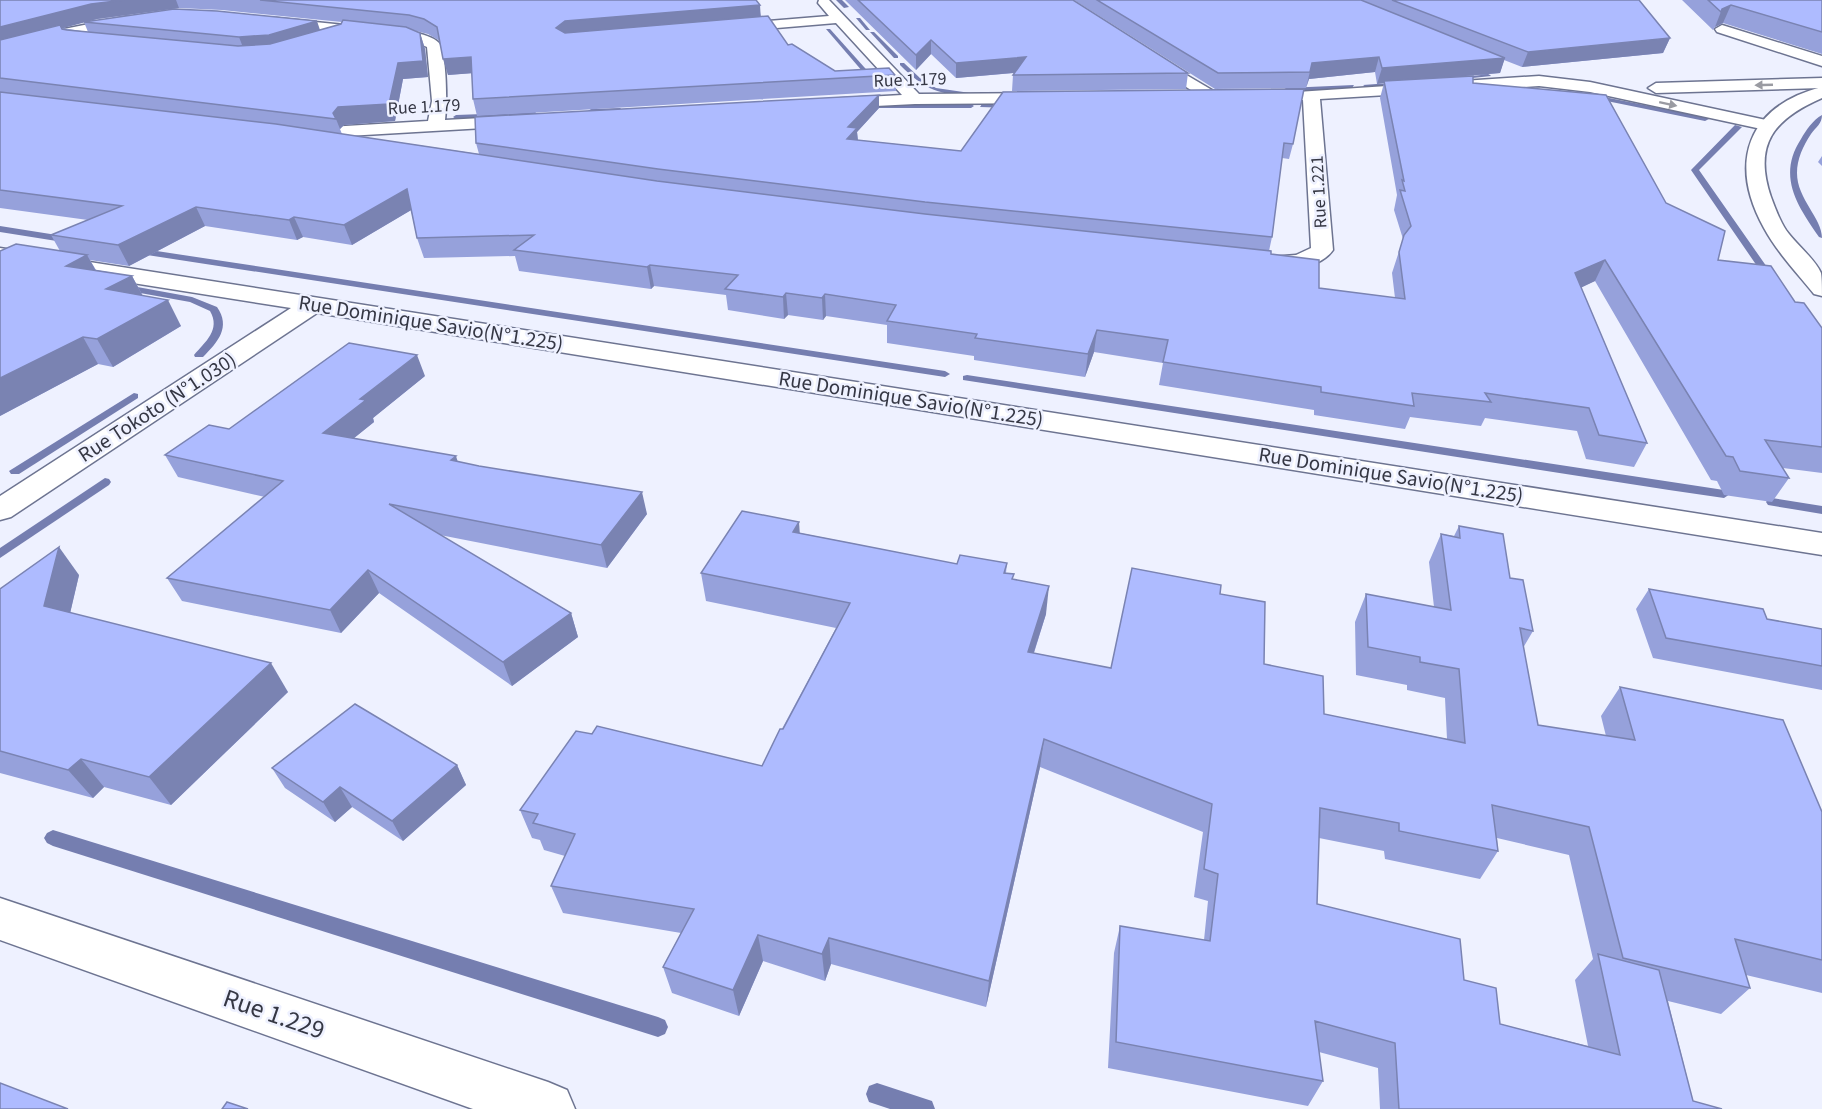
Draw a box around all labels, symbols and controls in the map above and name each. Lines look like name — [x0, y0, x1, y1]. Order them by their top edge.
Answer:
street label: Rue 1.179 — [873, 66, 947, 94]
one-way arrow — [1754, 81, 1773, 90]
street label: Rue 1.179 — [387, 93, 461, 121]
one-way arrow — [1658, 100, 1677, 109]
street label: Rue 1.221 — [1305, 155, 1333, 229]
street label: Rue Dominique Savio(N°1.225) — [296, 287, 566, 359]
street label: Rue Tokoto (N°1.030) — [72, 345, 242, 469]
street label: Rue Dominique Savio(N°1.225) — [776, 363, 1046, 435]
street label: Rue Dominique Savio(N°1.225) — [1256, 439, 1526, 511]
street label: Rue 1.229 — [218, 979, 330, 1049]

